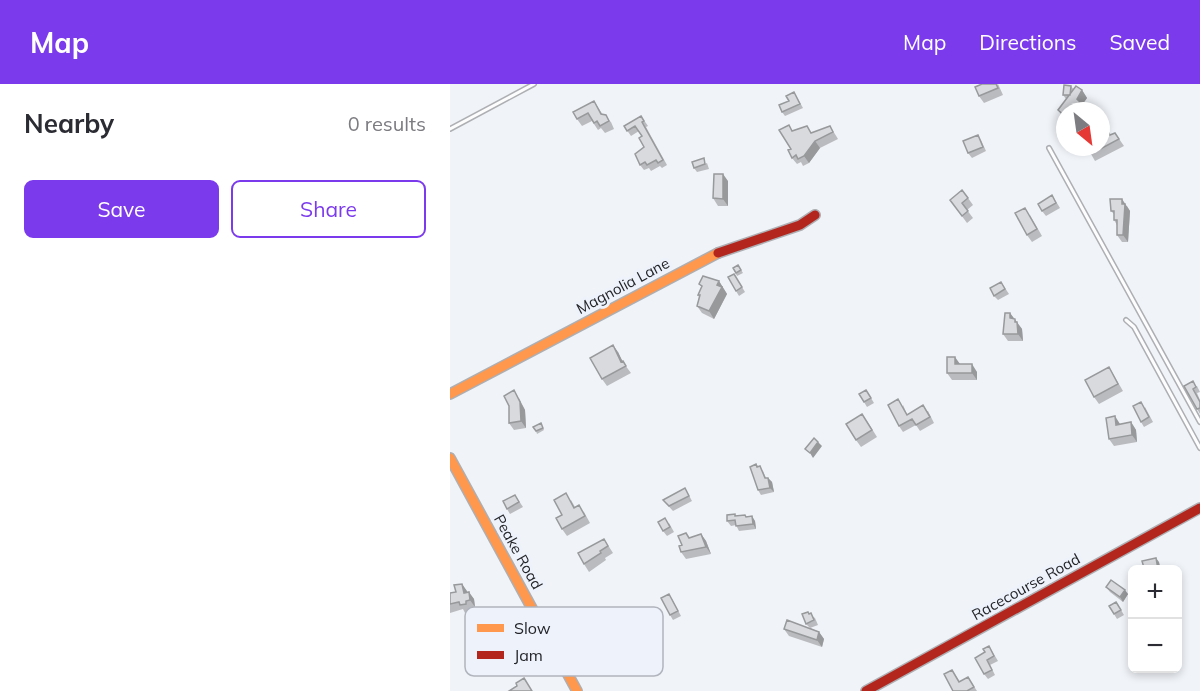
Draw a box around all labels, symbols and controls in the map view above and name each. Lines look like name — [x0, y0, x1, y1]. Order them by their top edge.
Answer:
text: Map — [30, 25, 89, 60]
text: Map — [903, 29, 946, 55]
text: Directions — [979, 29, 1076, 55]
text: Saved — [1109, 29, 1170, 55]
north arrow — [1056, 102, 1110, 156]
text: Nearby — [24, 107, 114, 140]
text: 0 results — [348, 111, 426, 136]
button: Save — [24, 180, 219, 238]
button: Share — [231, 180, 426, 238]
street label: Magnolia Lane — [573, 253, 672, 318]
street label: Peake Road — [490, 511, 547, 593]
street label: Racecourse Road — [968, 549, 1083, 624]
map controls — [1128, 565, 1182, 673]
button: + — [1128, 565, 1182, 619]
legend — [465, 607, 663, 676]
text: Slow — [514, 618, 551, 638]
button: − — [1128, 619, 1182, 673]
text: Jam — [514, 645, 543, 665]

